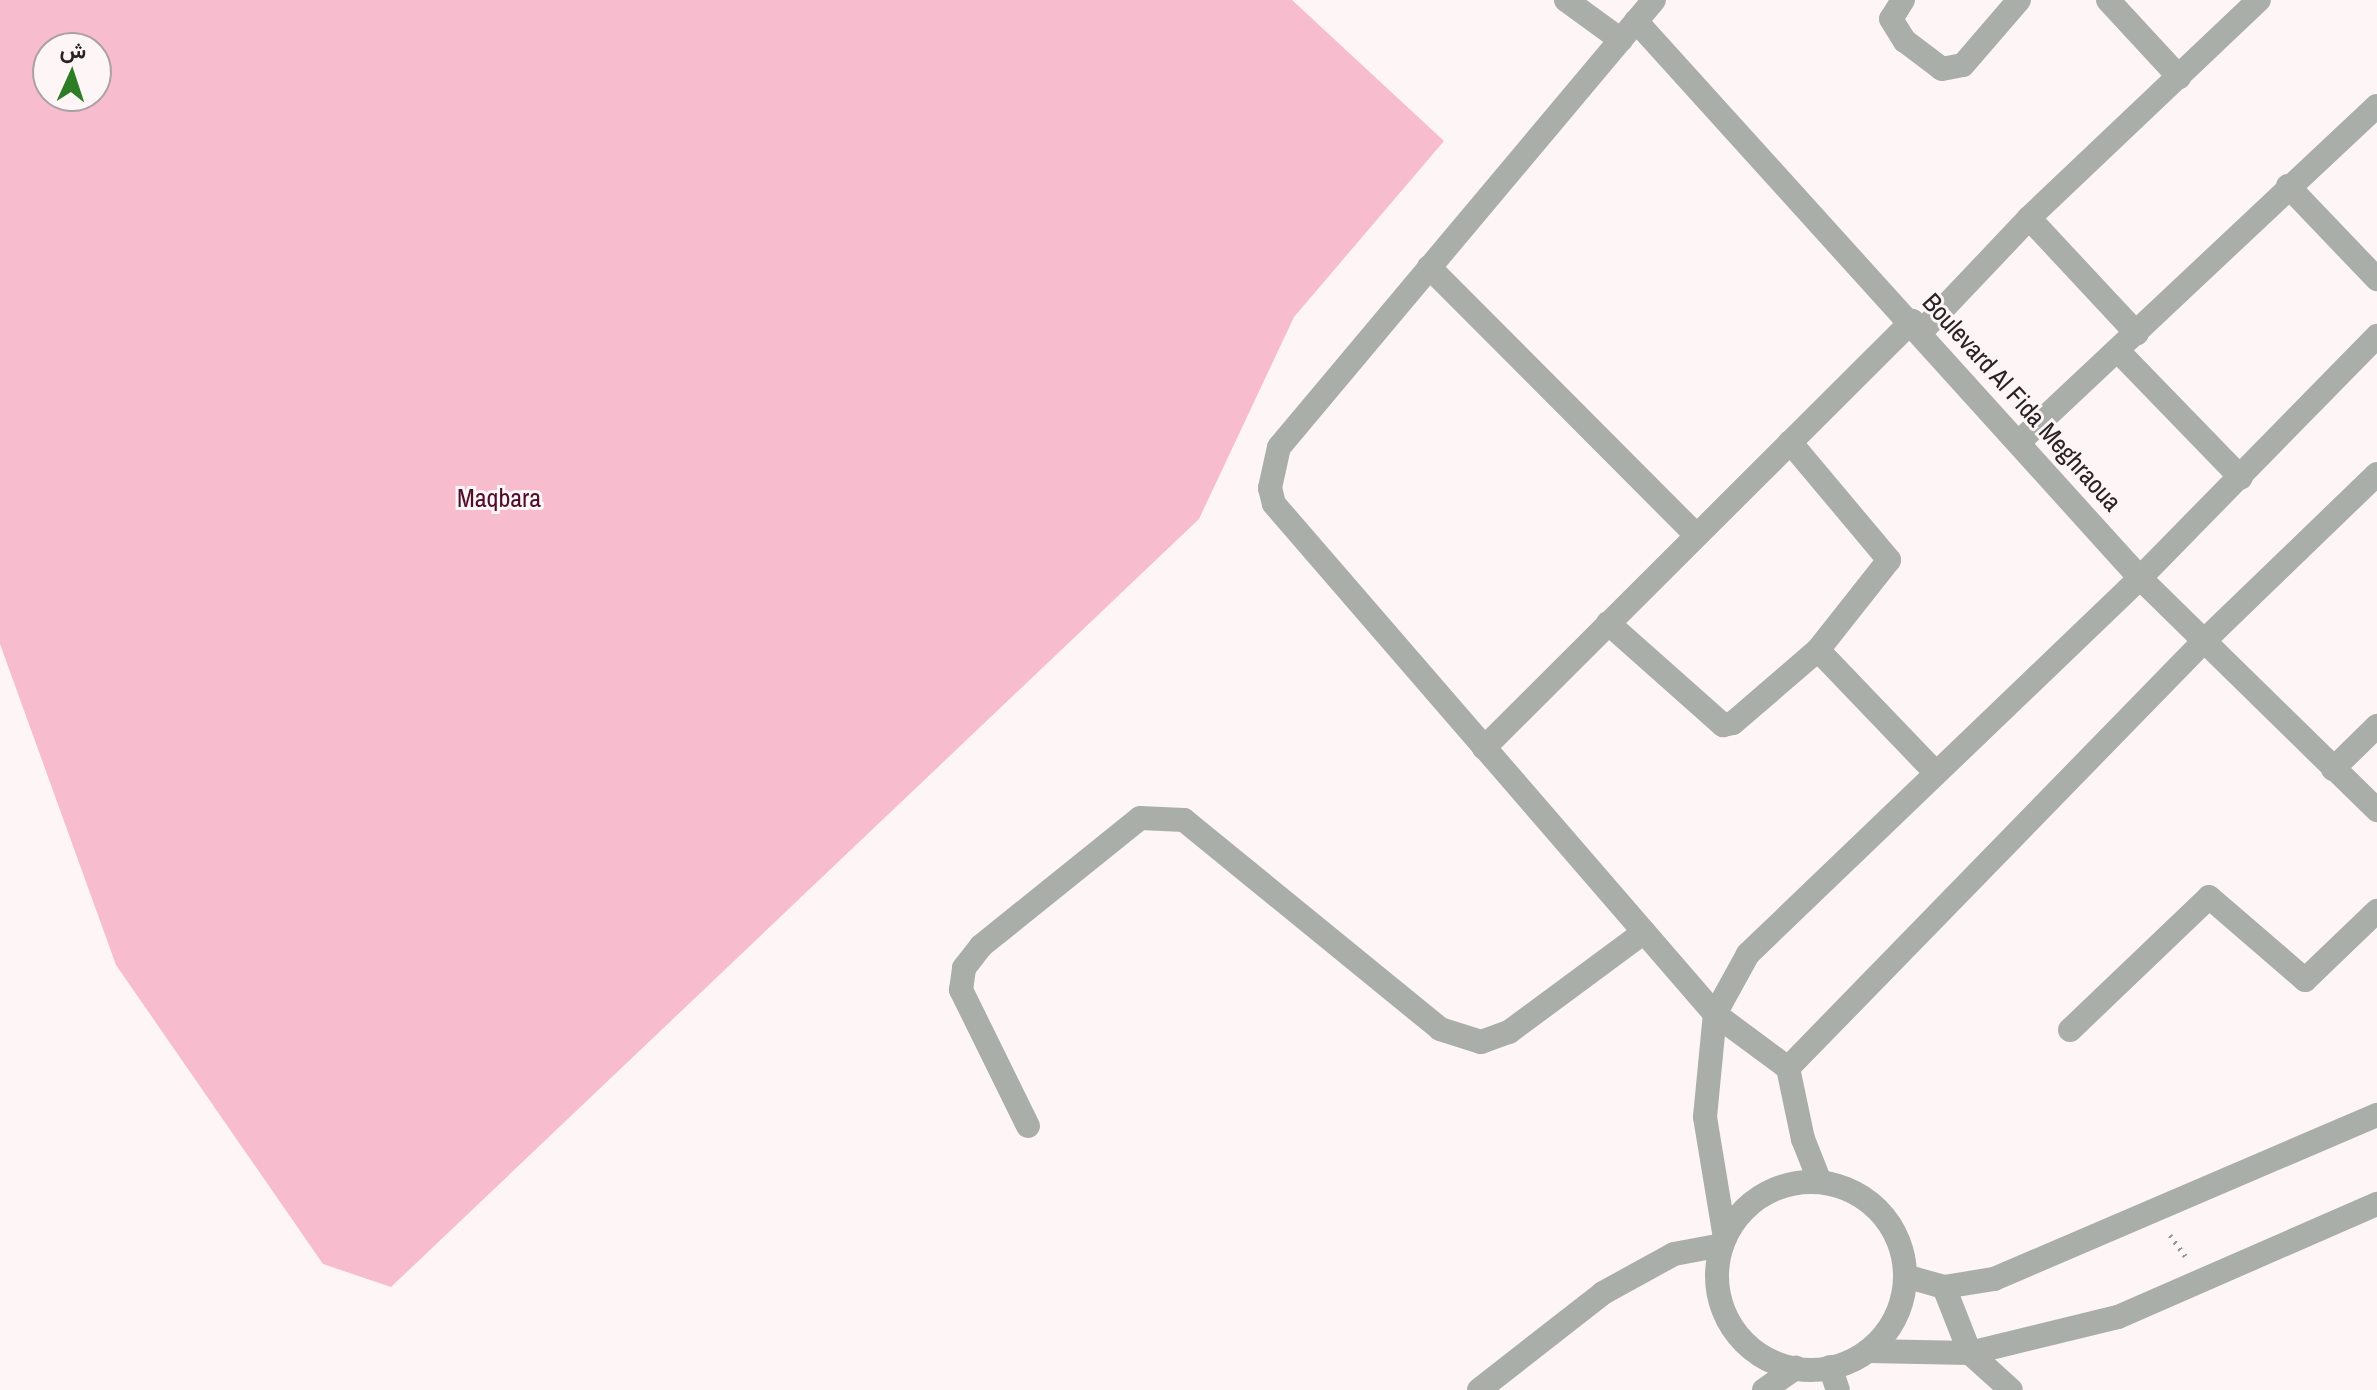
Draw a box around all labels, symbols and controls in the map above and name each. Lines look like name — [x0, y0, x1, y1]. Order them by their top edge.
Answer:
north arrow — [32, 32, 112, 112]
text: ش — [59, 34, 87, 66]
street label: Boulevard Al Fida Meghraoua — [1916, 286, 2128, 518]
park label: Maqbara — [457, 482, 541, 514]

